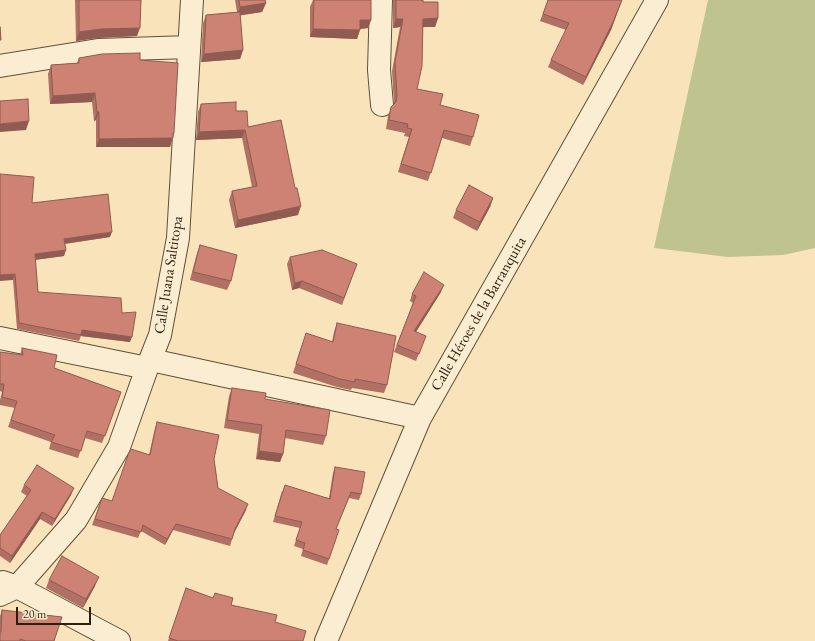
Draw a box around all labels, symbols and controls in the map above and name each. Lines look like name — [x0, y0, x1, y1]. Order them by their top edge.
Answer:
street label: Calle Juana Saltitopa — [151, 215, 187, 335]
street label: Calle Héroes de la Barranquita — [428, 234, 530, 394]
scale bar — [18, 599, 93, 625]
text: 20 m — [23, 606, 46, 622]

